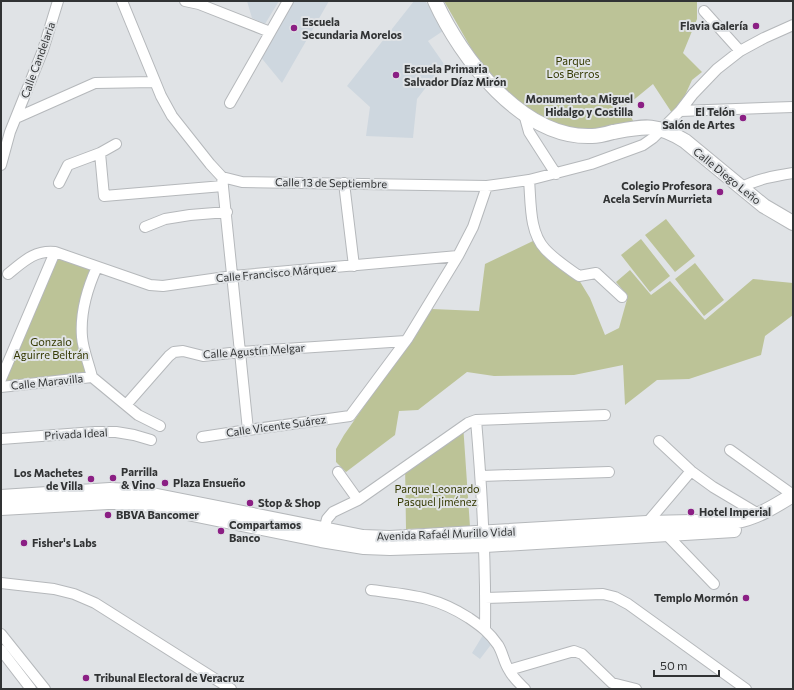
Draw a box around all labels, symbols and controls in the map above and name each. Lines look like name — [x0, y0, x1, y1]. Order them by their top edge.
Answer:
place label: Escuela Secundaria Morelos — [302, 15, 402, 41]
place label: Flavia Galería — [680, 19, 748, 32]
street label: Calle Candelaria — [18, 20, 57, 100]
marker: Flavia Galería — [751, 21, 761, 31]
marker: Escuela Secundaria Morelos — [289, 23, 299, 33]
park label: Parque Los Berros — [547, 54, 599, 80]
place label: Escuela Primaria Salvador Díaz Mirón — [404, 62, 506, 88]
marker: Escuela Primaria Salvador Díaz Mirón — [391, 70, 401, 80]
place label: Monumento a Miguel Hidalgo y Costilla — [526, 92, 633, 118]
marker: Monumento a Miguel Hidalgo y Costilla — [636, 100, 646, 110]
place label: El Telón Salón de Artes — [662, 105, 735, 131]
marker: El Telón Salón de Artes — [738, 113, 748, 123]
street label: Calle Diego Leño — [691, 144, 764, 207]
street label: Calle 13 de Septiembre — [275, 175, 387, 190]
place label: Colegio Profesora Acela Servín Murrieta — [603, 179, 712, 205]
marker: Colegio Profesora Acela Servín Murrieta — [715, 187, 725, 197]
street label: Calle Francisco Márquez — [215, 261, 337, 284]
park label: Gonzalo Aguirre Beltrán — [13, 335, 89, 361]
street label: Calle Agustín Melgar — [203, 340, 306, 361]
street label: Calle Maravilla — [10, 371, 84, 392]
street label: Calle Vicente Suárez — [225, 412, 327, 439]
street label: Privada Ideal — [44, 425, 108, 442]
place label: Parrilla & Vino — [121, 465, 158, 491]
place label: Los Machetes de Villa — [14, 466, 83, 492]
marker: Parrilla & Vino — [108, 473, 118, 483]
marker: Los Machetes de Villa — [86, 474, 96, 484]
place label: Plaza Ensueño — [173, 476, 246, 489]
marker: Plaza Ensueño — [160, 478, 170, 488]
park label: Parque Leonardo Pasquel Jiménez — [394, 482, 480, 509]
place label: Stop & Shop — [258, 496, 321, 509]
marker: Stop & Shop — [245, 498, 255, 508]
place label: Hotel Imperial — [699, 505, 771, 518]
marker: Hotel Imperial — [686, 507, 696, 517]
place label: BBVA Bancomer — [116, 508, 199, 521]
marker: BBVA Bancomer — [103, 510, 113, 520]
place label: Compartamos Banco — [229, 518, 301, 544]
street label: Avenida Rafaél Murillo Vidal — [376, 525, 516, 542]
marker: Compartamos Banco — [216, 526, 226, 536]
place label: Fisher's Labs — [32, 536, 97, 549]
marker: Fisher's Labs — [19, 538, 29, 548]
place label: Templo Mormón — [654, 591, 738, 604]
marker: Templo Mormón — [741, 593, 751, 603]
scale bar — [654, 652, 719, 678]
text: 50 m — [660, 658, 688, 672]
place label: Tribunal Electoral de Veracruz — [94, 671, 245, 684]
marker: Tribunal Electoral de Veracruz — [81, 673, 91, 683]

